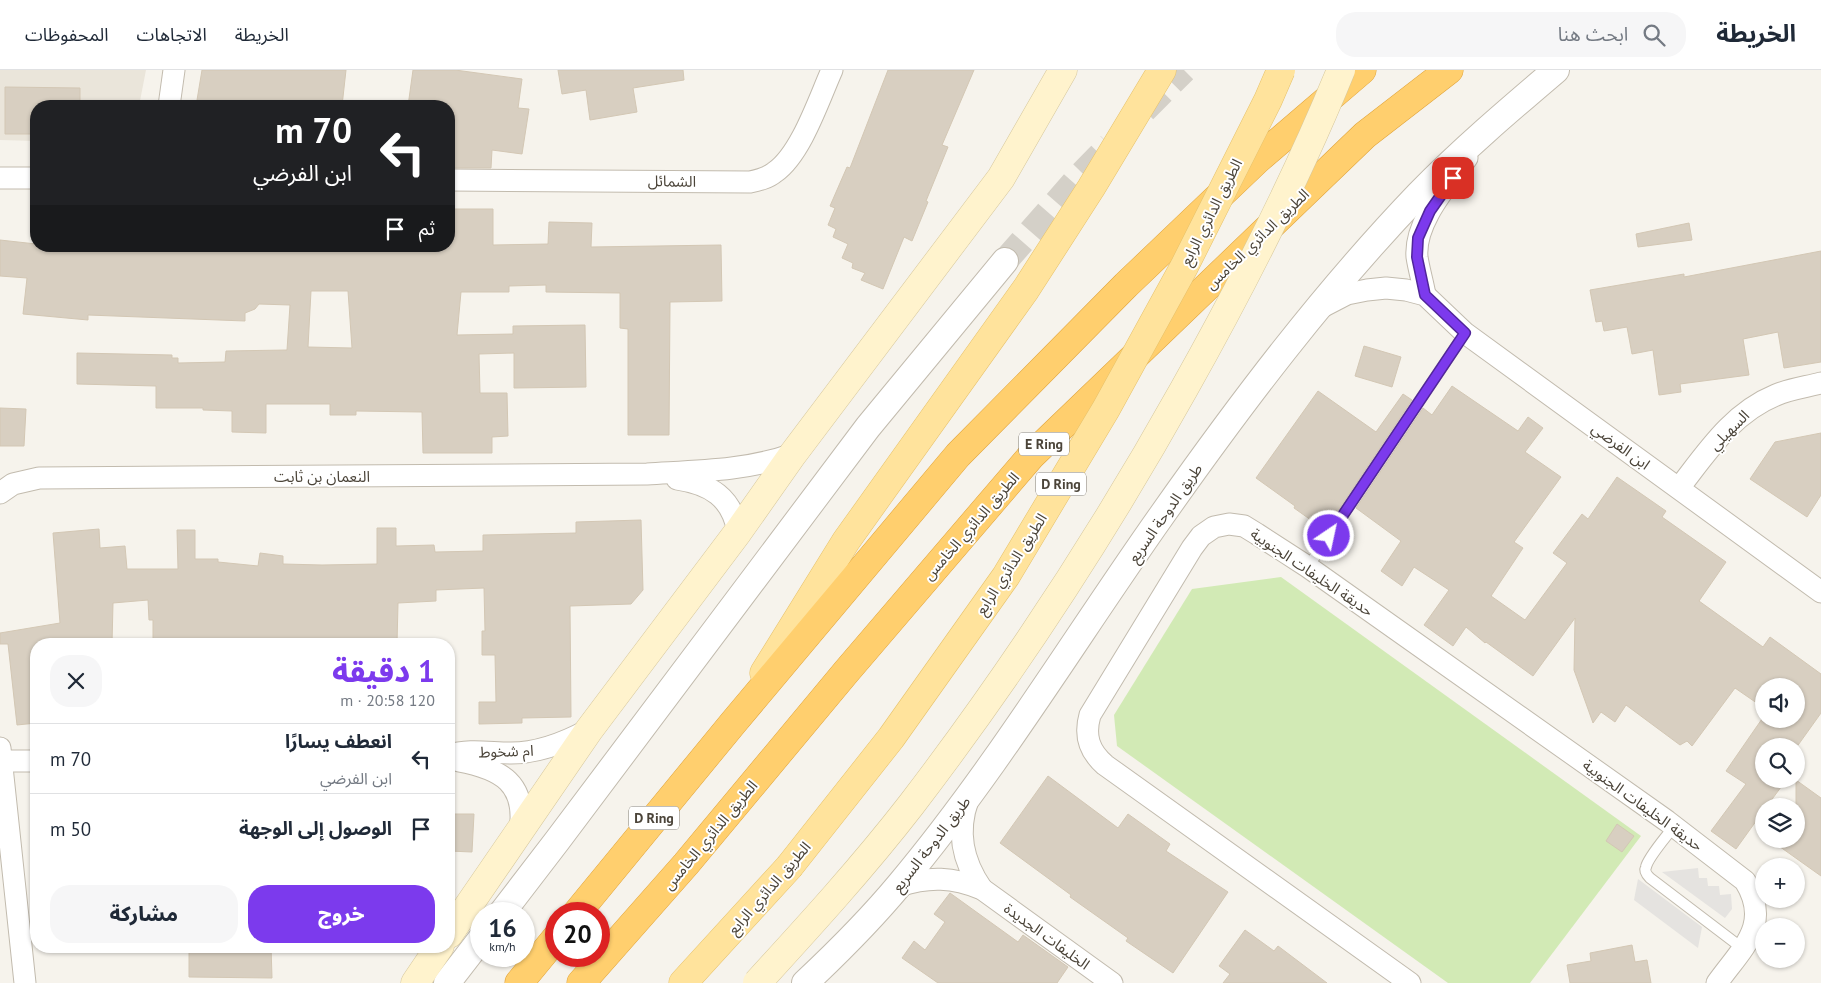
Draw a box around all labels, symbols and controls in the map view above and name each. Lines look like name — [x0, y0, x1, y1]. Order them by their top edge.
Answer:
search box — [1336, 12, 1686, 57]
text: الخريطة — [1716, 18, 1796, 49]
icon: search — [1640, 21, 1668, 49]
text: ابحث هنا — [1558, 22, 1628, 46]
text: المحفوظات — [25, 23, 109, 46]
text: الاتجاهات — [137, 23, 207, 46]
text: الخريطة — [235, 23, 289, 46]
text: 70 m — [275, 107, 352, 153]
icon: left — [370, 120, 435, 185]
street label: الطريق الدائري الرابع — [1176, 155, 1249, 270]
pin — [1432, 157, 1474, 199]
text: ابن الفرضي — [253, 159, 352, 187]
icon: arrive — [1439, 164, 1467, 192]
street label: الشمائل — [648, 171, 696, 191]
street label: الطريق الدائري الخامس — [1201, 185, 1315, 295]
icon: arrive — [381, 215, 409, 243]
text: ثم — [419, 216, 435, 240]
street label: السهيلي — [1705, 406, 1755, 456]
street label: ابن الفرضي — [1587, 418, 1654, 476]
road number: E Ring — [1019, 432, 1069, 456]
street label: طريق الدوحة السريع — [1124, 460, 1209, 568]
street label: النعمان بن ثابت — [274, 467, 370, 486]
street label: الطريق الدائري الخامس — [919, 468, 1025, 586]
road number: D Ring — [1036, 472, 1086, 496]
position arrow — [1302, 509, 1354, 561]
street label: الطريق الدائري الرابع — [971, 510, 1053, 620]
street label: حديقة الخليفات الجنوبية — [1247, 524, 1377, 620]
text: 1 دقيقة — [332, 651, 435, 690]
button: close — [50, 655, 102, 707]
map controls — [1755, 678, 1805, 968]
button: sound — [1755, 678, 1805, 728]
text: 120 m · 20:58 — [340, 690, 435, 710]
text: انعطف يسارًا — [285, 729, 392, 753]
button: search — [1755, 738, 1805, 788]
street label: ام شخوط — [478, 741, 534, 763]
icon: left — [407, 745, 435, 773]
text: 70 m — [50, 747, 91, 771]
street label: حديقة الخليفات الجنوبية — [1579, 755, 1707, 855]
text: ابن الفرضي — [320, 768, 392, 788]
street label: الطريق الدائري الخامس — [659, 776, 763, 895]
street label: طريق الدوحة السريع — [888, 792, 977, 898]
button: layers — [1755, 798, 1805, 848]
road number: D Ring — [629, 806, 679, 830]
icon: arrive — [407, 815, 435, 843]
text: الوصول إلى الوجهة — [239, 816, 392, 840]
text: 50 m — [50, 817, 91, 841]
street label: الطريق الدائري الرابع — [723, 838, 817, 940]
button: + — [1755, 858, 1805, 908]
button: مشاركة — [50, 885, 238, 943]
button: خروج — [248, 885, 435, 943]
street label: الخليفات الجديدة — [1000, 899, 1094, 973]
speed limit sign: 20 — [545, 902, 610, 967]
text: 16 — [488, 912, 517, 944]
button: − — [1755, 918, 1805, 968]
text: km/h — [489, 939, 516, 954]

